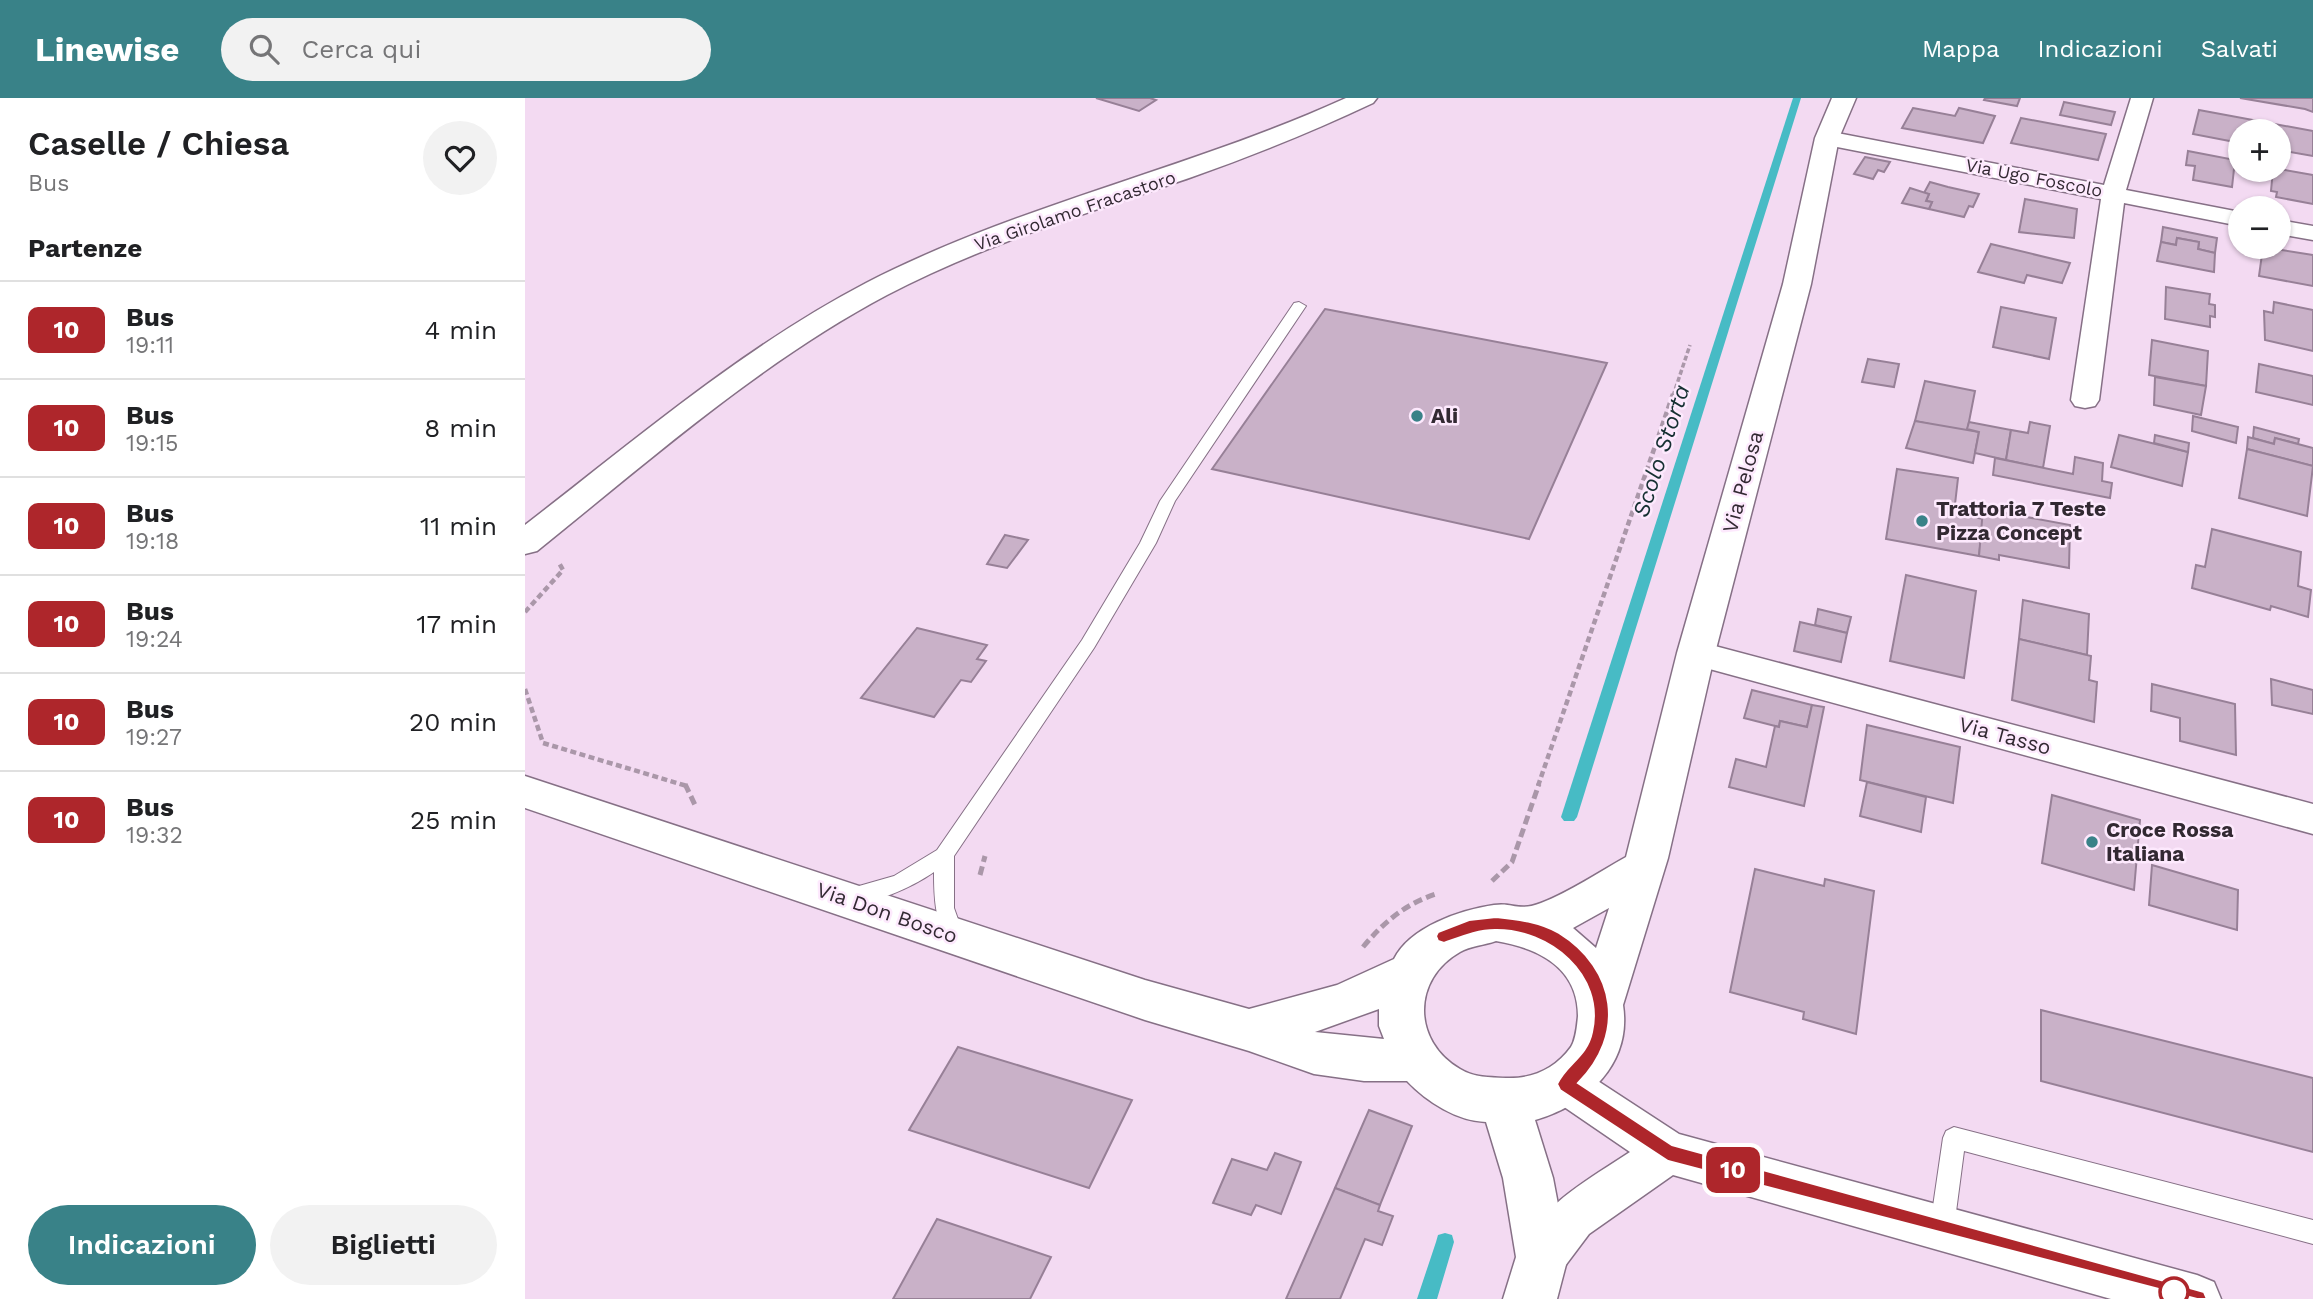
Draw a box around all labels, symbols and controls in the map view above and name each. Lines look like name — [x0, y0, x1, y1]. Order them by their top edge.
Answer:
search box — [221, 18, 711, 81]
text: Linewise — [35, 30, 179, 69]
icon: search — [245, 30, 283, 68]
text: Cerca qui — [301, 34, 421, 64]
text: Mappa — [1922, 35, 2000, 63]
text: Indicazioni — [2038, 35, 2163, 63]
text: Salvati — [2201, 35, 2278, 63]
map controls — [2228, 119, 2291, 259]
button: + — [2228, 119, 2291, 182]
button: heart — [423, 121, 497, 195]
text: Caselle / Chiesa — [28, 124, 289, 163]
street label: Via Ugo Foscolo — [1964, 154, 2104, 201]
street label: Via Girolamo Fracastoro — [972, 166, 1178, 255]
text: Bus — [28, 170, 69, 197]
button: − — [2228, 196, 2291, 259]
text: Partenze — [28, 233, 142, 263]
text: Bus — [126, 302, 174, 332]
text: 4 min — [424, 315, 497, 345]
text: 10 — [54, 316, 79, 344]
text: 19:11 — [126, 332, 174, 359]
water label: Scolo Storta — [1627, 381, 1696, 521]
text: Bus — [126, 400, 174, 430]
place label: Ali — [1431, 403, 1458, 428]
marker: Ali — [1409, 408, 1425, 424]
text: 8 min — [424, 413, 497, 443]
text: 10 — [54, 414, 79, 442]
street label: Via Pelosa — [1717, 428, 1768, 536]
text: 19:15 — [126, 430, 178, 457]
place label: Trattoria 7 Teste Pizza Concept — [1936, 496, 2106, 545]
text: Bus — [126, 498, 174, 528]
text: 11 min — [420, 511, 497, 541]
text: 10 — [54, 512, 79, 540]
marker: Trattoria 7 Teste Pizza Concept — [1914, 513, 1930, 529]
text: 19:18 — [126, 528, 179, 555]
text: Bus — [126, 596, 174, 626]
text: 17 min — [416, 609, 497, 639]
text: 10 — [54, 610, 79, 638]
text: 19:24 — [126, 626, 183, 653]
text: Bus — [126, 694, 174, 724]
text: 20 min — [409, 707, 497, 737]
text: 10 — [54, 708, 79, 736]
street label: Via Tasso — [1956, 711, 2054, 760]
text: 19:27 — [126, 724, 182, 751]
text: Bus — [126, 792, 174, 822]
text: 25 min — [410, 805, 497, 835]
text: 10 — [54, 806, 79, 834]
place label: Croce Rossa Italiana — [2106, 817, 2234, 866]
text: 19:32 — [126, 822, 183, 849]
marker: Croce Rossa Italiana — [2084, 834, 2100, 850]
street label: Via Don Bosco — [813, 877, 961, 948]
line badge: 10 — [1701, 1147, 1765, 1193]
text: 10 — [1720, 1156, 1746, 1184]
button: Indicazioni — [28, 1205, 256, 1285]
button: Biglietti — [270, 1205, 497, 1285]
unlabelled marker — [2159, 1277, 2189, 1299]

